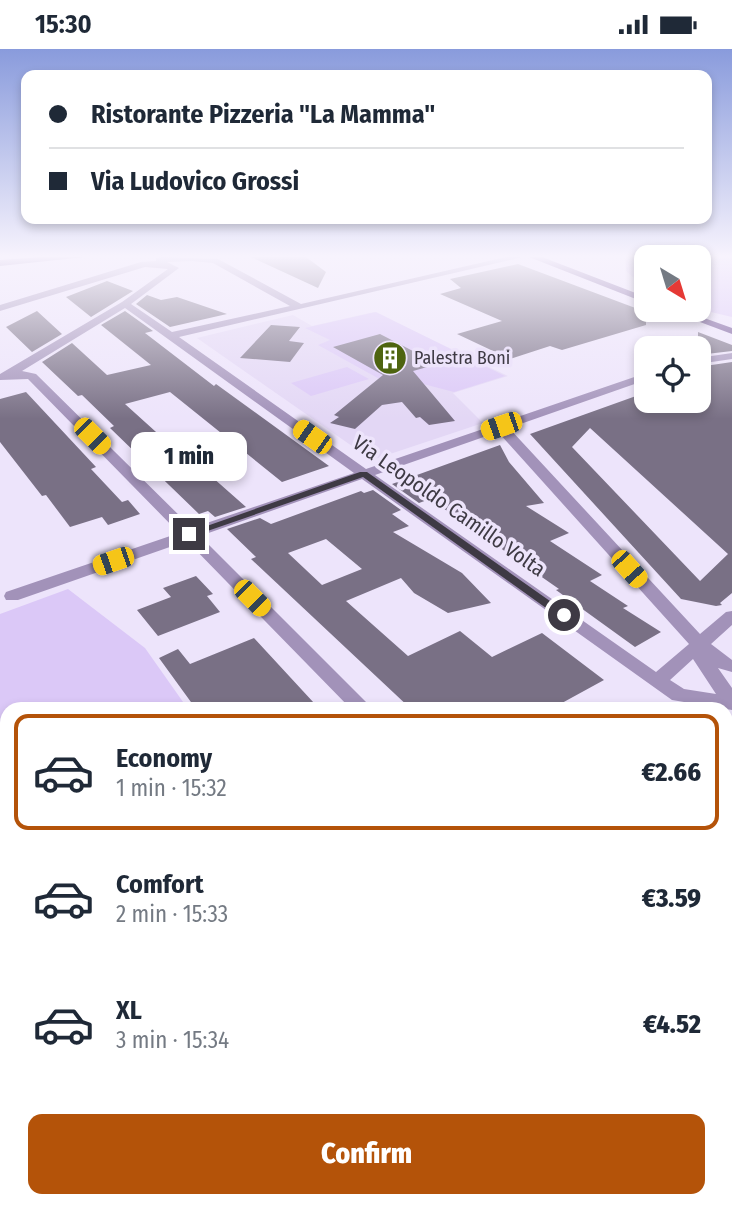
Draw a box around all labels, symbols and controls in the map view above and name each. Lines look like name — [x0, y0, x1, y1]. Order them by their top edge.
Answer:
text: 15:30 — [35, 9, 92, 40]
text: Ristorante Pizzeria "La Mamma" — [91, 99, 435, 130]
text: Via Ludovico Grossi — [91, 166, 299, 197]
north arrow — [634, 245, 710, 322]
map controls — [634, 245, 711, 413]
button: locate — [634, 336, 711, 413]
building icon: Palestra Boni — [371, 339, 409, 377]
place label: Palestra Boni — [414, 347, 510, 369]
car — [478, 409, 525, 443]
car — [70, 414, 115, 458]
car — [289, 416, 336, 458]
street label: Via Leopoldo Camillo Volta — [348, 430, 550, 582]
callout: 1 min — [131, 433, 247, 482]
text: 1 min — [164, 442, 214, 470]
route end — [173, 518, 205, 550]
car — [90, 544, 137, 578]
car — [608, 546, 651, 592]
car — [230, 576, 275, 620]
route start — [548, 599, 580, 631]
icon: car — [32, 741, 95, 804]
text: Economy — [116, 743, 212, 774]
text: €2.66 — [642, 757, 701, 788]
text: 1 min · 15:32 — [116, 774, 227, 802]
icon: car — [32, 867, 95, 930]
text: Comfort — [116, 869, 204, 900]
text: €3.59 — [642, 883, 701, 914]
text: 2 min · 15:33 — [116, 900, 228, 928]
icon: car — [32, 993, 95, 1056]
text: XL — [116, 995, 142, 1026]
text: €4.52 — [643, 1009, 701, 1040]
text: 3 min · 15:34 — [116, 1026, 229, 1054]
button: Confirm — [28, 1114, 705, 1194]

